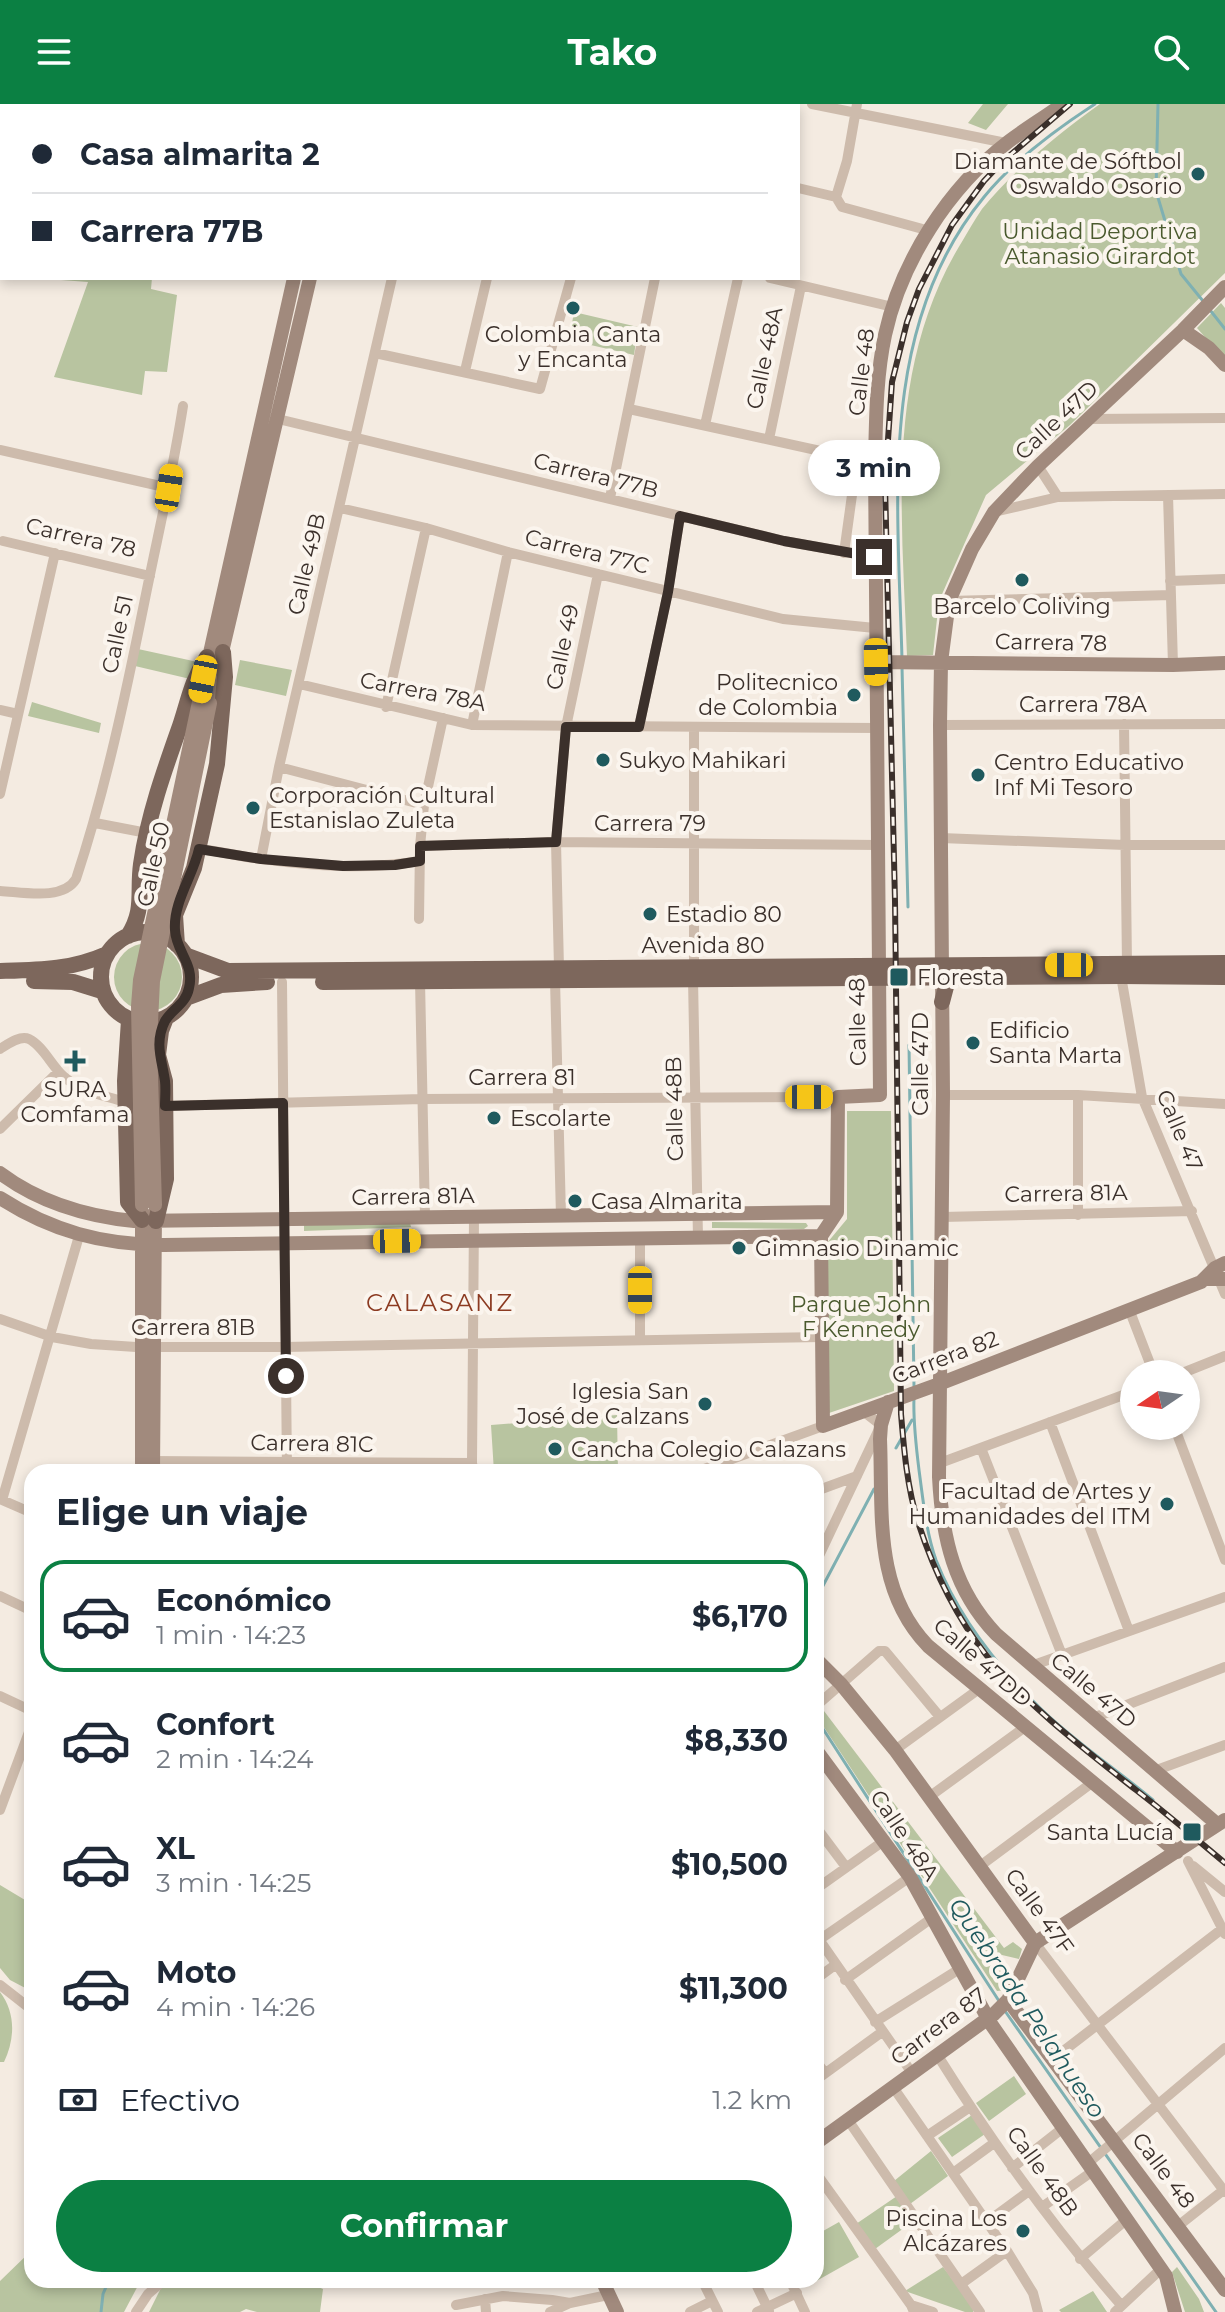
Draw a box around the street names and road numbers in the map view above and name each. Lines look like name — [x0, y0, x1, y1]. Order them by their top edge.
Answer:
street label: Calle 48A — [740, 304, 789, 412]
street label: Calle 48 — [843, 327, 880, 417]
street label: Calle 47D — [1009, 375, 1104, 466]
street label: Carrera 77B — [530, 447, 661, 504]
street label: Calle 49B — [282, 511, 331, 618]
street label: Carrera 78 — [23, 512, 139, 563]
street label: Carrera 77C — [522, 523, 652, 580]
street label: Calle 51 — [96, 592, 139, 676]
street label: Calle 49 — [540, 602, 585, 692]
street label: Carrera 78 — [995, 628, 1107, 657]
street label: Carrera 78A — [358, 666, 488, 717]
street label: Carrera 78A — [1019, 691, 1147, 718]
street label: Carrera 79 — [594, 810, 706, 837]
street label: Calle 50 — [131, 819, 176, 909]
street label: Avenida 80 — [641, 932, 765, 959]
street label: Calle 48 — [843, 978, 872, 1066]
street label: Calle 47D — [907, 1012, 934, 1116]
street label: Calle 48B — [660, 1056, 689, 1162]
street label: Carrera 81 — [468, 1064, 576, 1091]
street label: Calle 47 — [1150, 1085, 1209, 1175]
street label: Carrera 81A — [1004, 1179, 1128, 1208]
street label: Carrera 81A — [351, 1182, 475, 1211]
street label: Carrera 81B — [131, 1314, 255, 1341]
street label: Carrera 82 — [888, 1325, 1002, 1390]
street label: Carrera 81C — [250, 1429, 374, 1458]
street label: Calle 47DD — [928, 1612, 1038, 1713]
street label: Calle 47D — [1045, 1647, 1142, 1734]
street label: Calle 48A — [864, 1785, 945, 1886]
street label: Calle 47F — [999, 1863, 1080, 1960]
street label: Carrera 87 — [885, 1982, 991, 2071]
street label: Calle 48B — [1001, 2121, 1084, 2222]
street label: Calle 48 — [1126, 2127, 1201, 2214]

